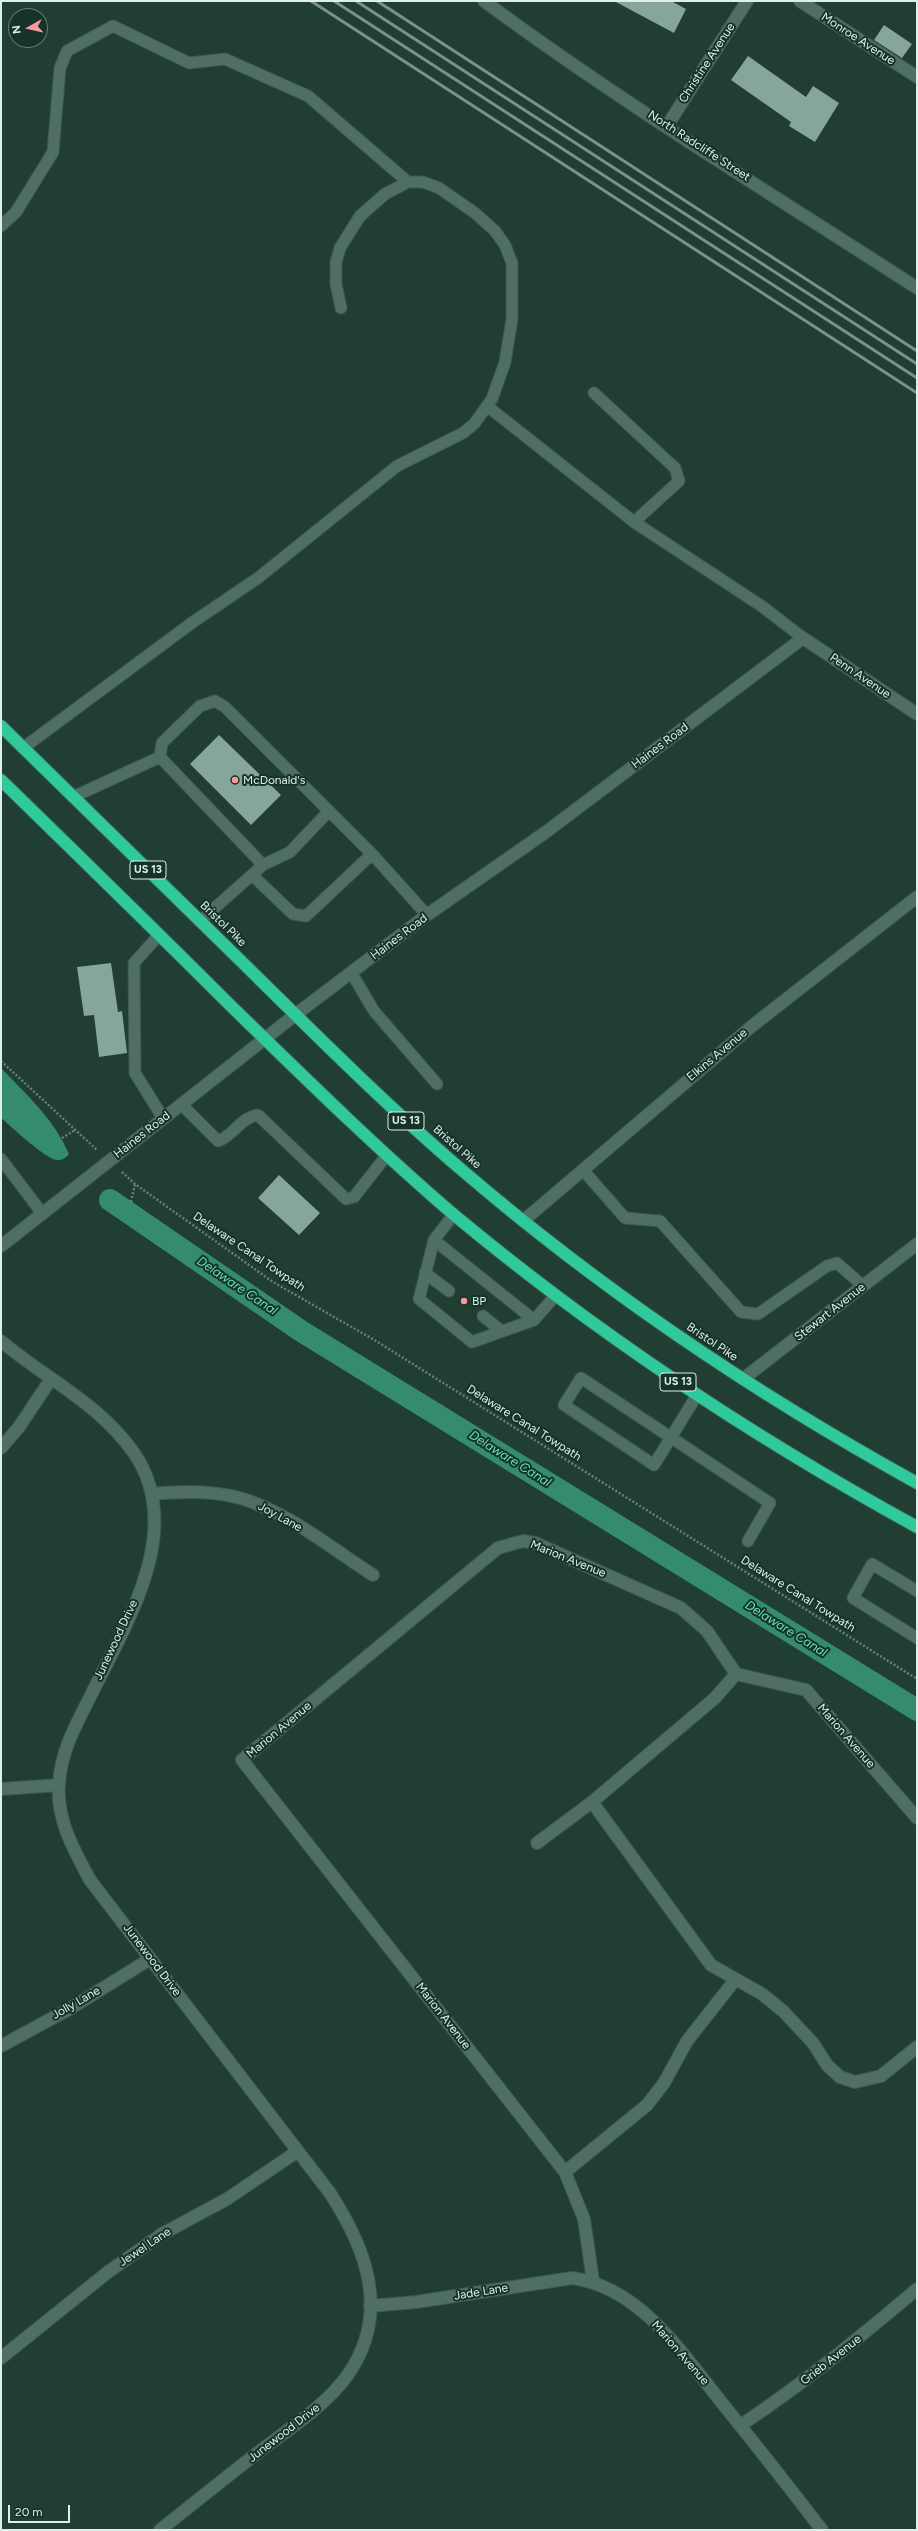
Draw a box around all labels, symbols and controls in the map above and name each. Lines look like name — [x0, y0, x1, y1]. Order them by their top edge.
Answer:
north arrow — [8, 8, 48, 48]
street label: Monroe Avenue — [818, 10, 898, 68]
street label: Christine Avenue — [676, 21, 738, 105]
text: N — [10, 24, 24, 35]
street label: North Radcliffe Street — [645, 108, 753, 184]
street label: Penn Avenue — [827, 650, 893, 702]
street label: Haines Road — [629, 720, 691, 772]
place label: McDonald's — [243, 773, 305, 787]
marker: McDonald's — [230, 775, 240, 785]
road number: US 13 — [130, 861, 166, 879]
street label: Bristol Pike — [197, 898, 249, 950]
street label: Haines Road — [368, 911, 430, 963]
street label: Elkins Avenue — [684, 1026, 750, 1084]
street label: Haines Road — [111, 1109, 173, 1161]
road number: US 13 — [388, 1112, 424, 1130]
street label: Bristol Pike — [430, 1122, 484, 1172]
street label: Delaware Canal Towpath — [190, 1209, 308, 1295]
water label: Delaware Canal — [194, 1253, 280, 1319]
street label: Stewart Avenue — [792, 1280, 868, 1344]
place label: BP — [472, 1294, 486, 1308]
marker: BP — [459, 1296, 469, 1306]
street label: Bristol Pike — [684, 1320, 740, 1364]
road number: US 13 — [660, 1373, 696, 1391]
street label: Delaware Canal Towpath — [464, 1382, 584, 1464]
water label: Delaware Canal — [466, 1428, 554, 1490]
street label: Joy Lane — [256, 1499, 304, 1535]
street label: Marion Avenue — [528, 1537, 608, 1581]
street label: Delaware Canal Towpath — [738, 1553, 858, 1635]
street label: Junewood Drive — [91, 1598, 141, 1682]
water label: Delaware Canal — [742, 1598, 830, 1660]
street label: Marion Avenue — [244, 1699, 314, 1761]
street label: Marion Avenue — [814, 1701, 878, 1771]
street label: Junewood Drive — [120, 1921, 184, 1999]
street label: Marion Avenue — [413, 1980, 473, 2052]
street label: Jolly Lane — [49, 1983, 103, 2023]
street label: Jewel Lane — [116, 2224, 174, 2270]
street label: Jade Lane — [453, 2281, 509, 2303]
street label: Marion Avenue — [648, 2318, 712, 2388]
street label: Grieb Avenue — [798, 2332, 864, 2388]
street label: Junewood Drive — [245, 2401, 323, 2465]
scale bar — [10, 2497, 72, 2523]
text: 20 m — [15, 2505, 43, 2519]

